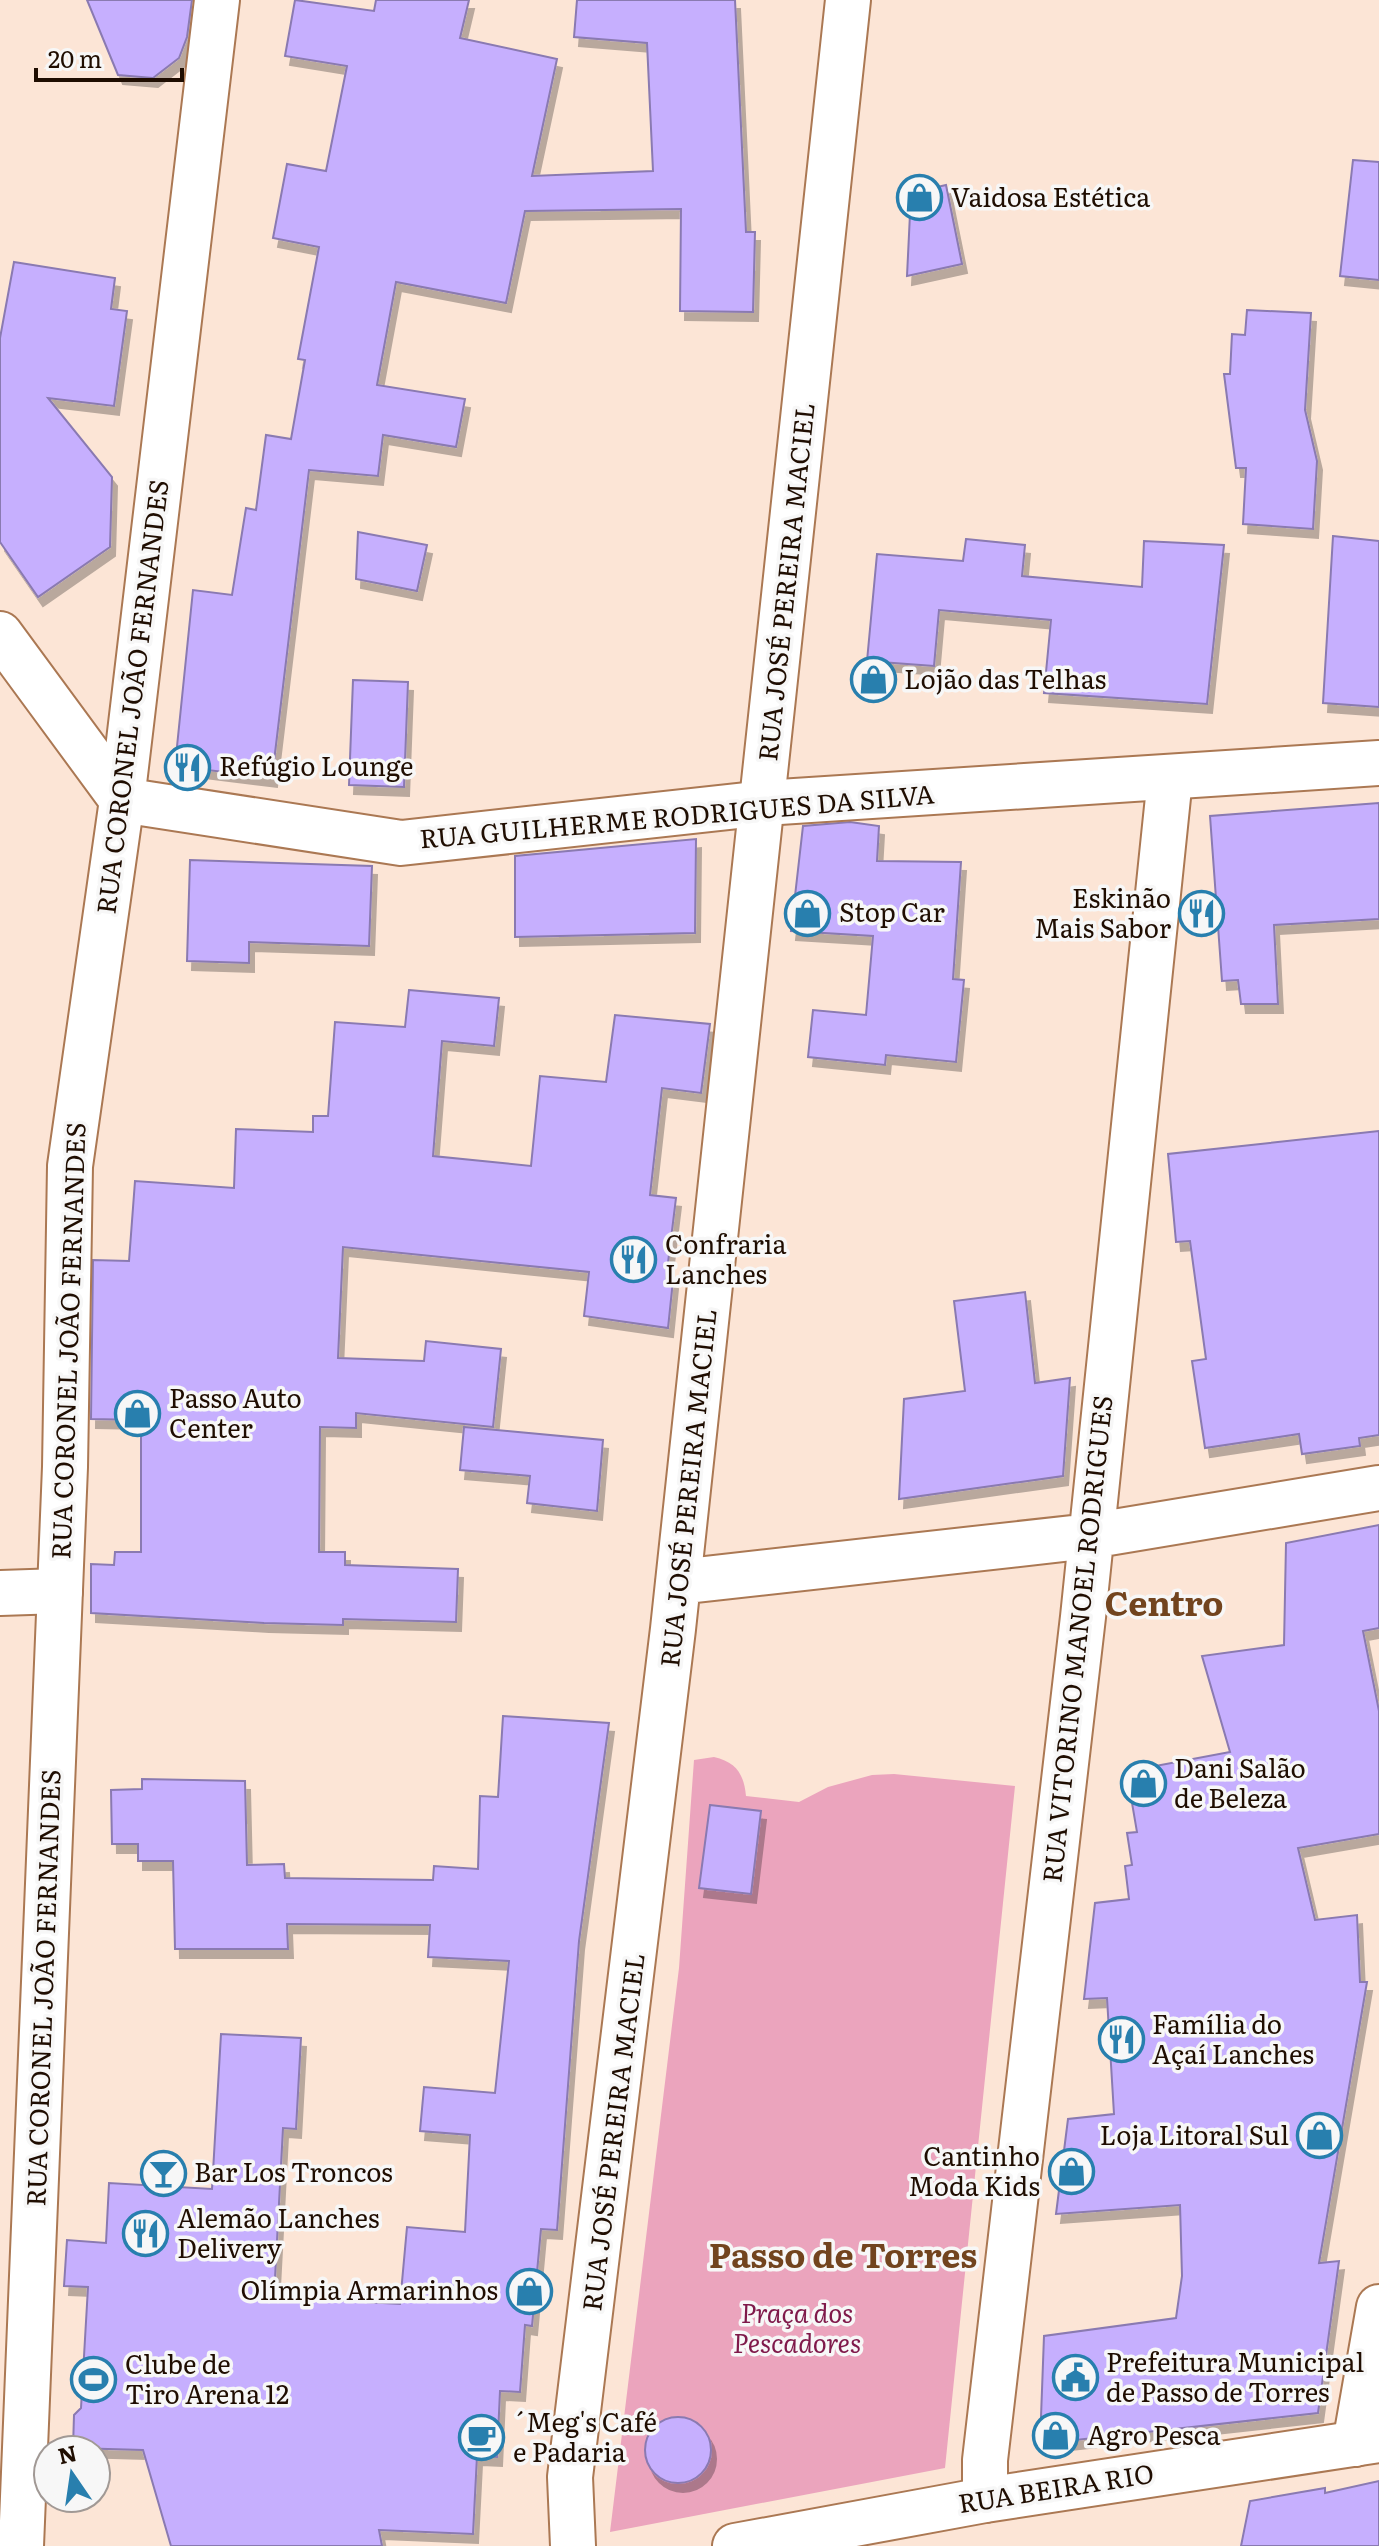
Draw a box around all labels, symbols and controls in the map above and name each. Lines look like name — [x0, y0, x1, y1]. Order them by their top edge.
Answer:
scale bar — [36, 32, 182, 82]
text: 20 m — [48, 40, 102, 75]
shop icon: Vaidosa Estética — [896, 174, 944, 222]
place label: Vaidosa Estética — [951, 176, 1150, 215]
street label: RUA JOSÉ PEREIRA MACIEL — [746, 401, 823, 763]
street label: RUA CORONEL JOÃO FERNANDES — [85, 477, 177, 916]
shop icon: Lojão das Telhas — [849, 656, 897, 704]
place label: Lojão das Telhas — [904, 658, 1106, 697]
restaurant icon: Refúgio Lounge — [164, 743, 212, 791]
place label: Refúgio Lounge — [219, 745, 414, 784]
street label: RUA GUILHERME RODRIGUES DA SILVA — [418, 773, 936, 856]
place label: Eskinão Mais Sabor — [1034, 877, 1172, 946]
shop icon: Stop Car — [784, 889, 832, 937]
restaurant icon: Eskinão Mais Sabor — [1178, 890, 1226, 938]
place label: Stop Car — [839, 891, 946, 930]
street label: RUA CORONEL JOÃO FERNANDES — [39, 1122, 94, 1560]
place label: Confraria Lanches — [665, 1223, 786, 1292]
restaurant icon: Confraria Lanches — [610, 1236, 658, 1284]
street label: RUA JOSÉ PEREIRA MACIEL — [648, 1307, 725, 1669]
place label: Passo Auto Center — [169, 1377, 302, 1446]
shop icon: Passo Auto Center — [114, 1390, 162, 1438]
street label: RUA VITORINO MANOEL RODRIGUES — [1031, 1393, 1120, 1884]
district label: Centro — [1104, 1576, 1224, 1626]
place label: Dani Salão de Beleza — [1174, 1747, 1306, 1816]
shop icon: Dani Salão de Beleza — [1119, 1760, 1167, 1808]
street label: RUA CORONEL JOÃO FERNANDES — [14, 1769, 69, 2207]
street label: RUA JOSÉ PEREIRA MACIEL — [570, 1951, 653, 2313]
place label: Família do Açaí Lanches — [1152, 2003, 1314, 2072]
restaurant icon: Família do Açaí Lanches — [1097, 2016, 1145, 2064]
shop icon: Loja Litoral Sul — [1296, 2112, 1344, 2160]
place label: Loja Litoral Sul — [1100, 2114, 1289, 2153]
place label: Cantinho Moda Kids — [908, 2135, 1040, 2204]
shop icon: Cantinho Moda Kids — [1047, 2148, 1095, 2196]
bar icon: Bar Los Troncos — [139, 2149, 187, 2197]
place label: Bar Los Troncos — [194, 2151, 393, 2190]
place label: Alemão Lanches Delivery — [177, 2197, 379, 2266]
restaurant icon: Alemão Lanches Delivery — [122, 2210, 170, 2258]
district label: Passo de Torres — [709, 2228, 977, 2278]
shop icon: Olímpia Armarinhos — [505, 2267, 553, 2315]
place label: Olímpia Armarinhos — [241, 2269, 498, 2308]
park label: Praça dos Pescadores — [733, 2292, 861, 2361]
place label: Prefeitura Municipal de Passo de Torres — [1106, 2341, 1364, 2410]
place label: Clube de Tiro Arena 12 — [125, 2343, 289, 2412]
public building icon: Prefeitura Municipal de Passo de Torres — [1051, 2354, 1099, 2402]
sports icon: Clube de Tiro Arena 12 — [70, 2356, 118, 2404]
place label: ´Meg's Café e Padaria — [513, 2401, 657, 2470]
shop icon: Agro Pesca — [1032, 2412, 1080, 2460]
cafe icon: ´Meg's Café e Padaria — [458, 2414, 506, 2462]
place label: Agro Pesca — [1087, 2414, 1221, 2453]
north arrow — [32, 2434, 112, 2514]
text: N — [54, 2435, 80, 2471]
street label: RUA BEIRA RIO — [955, 2452, 1156, 2521]

